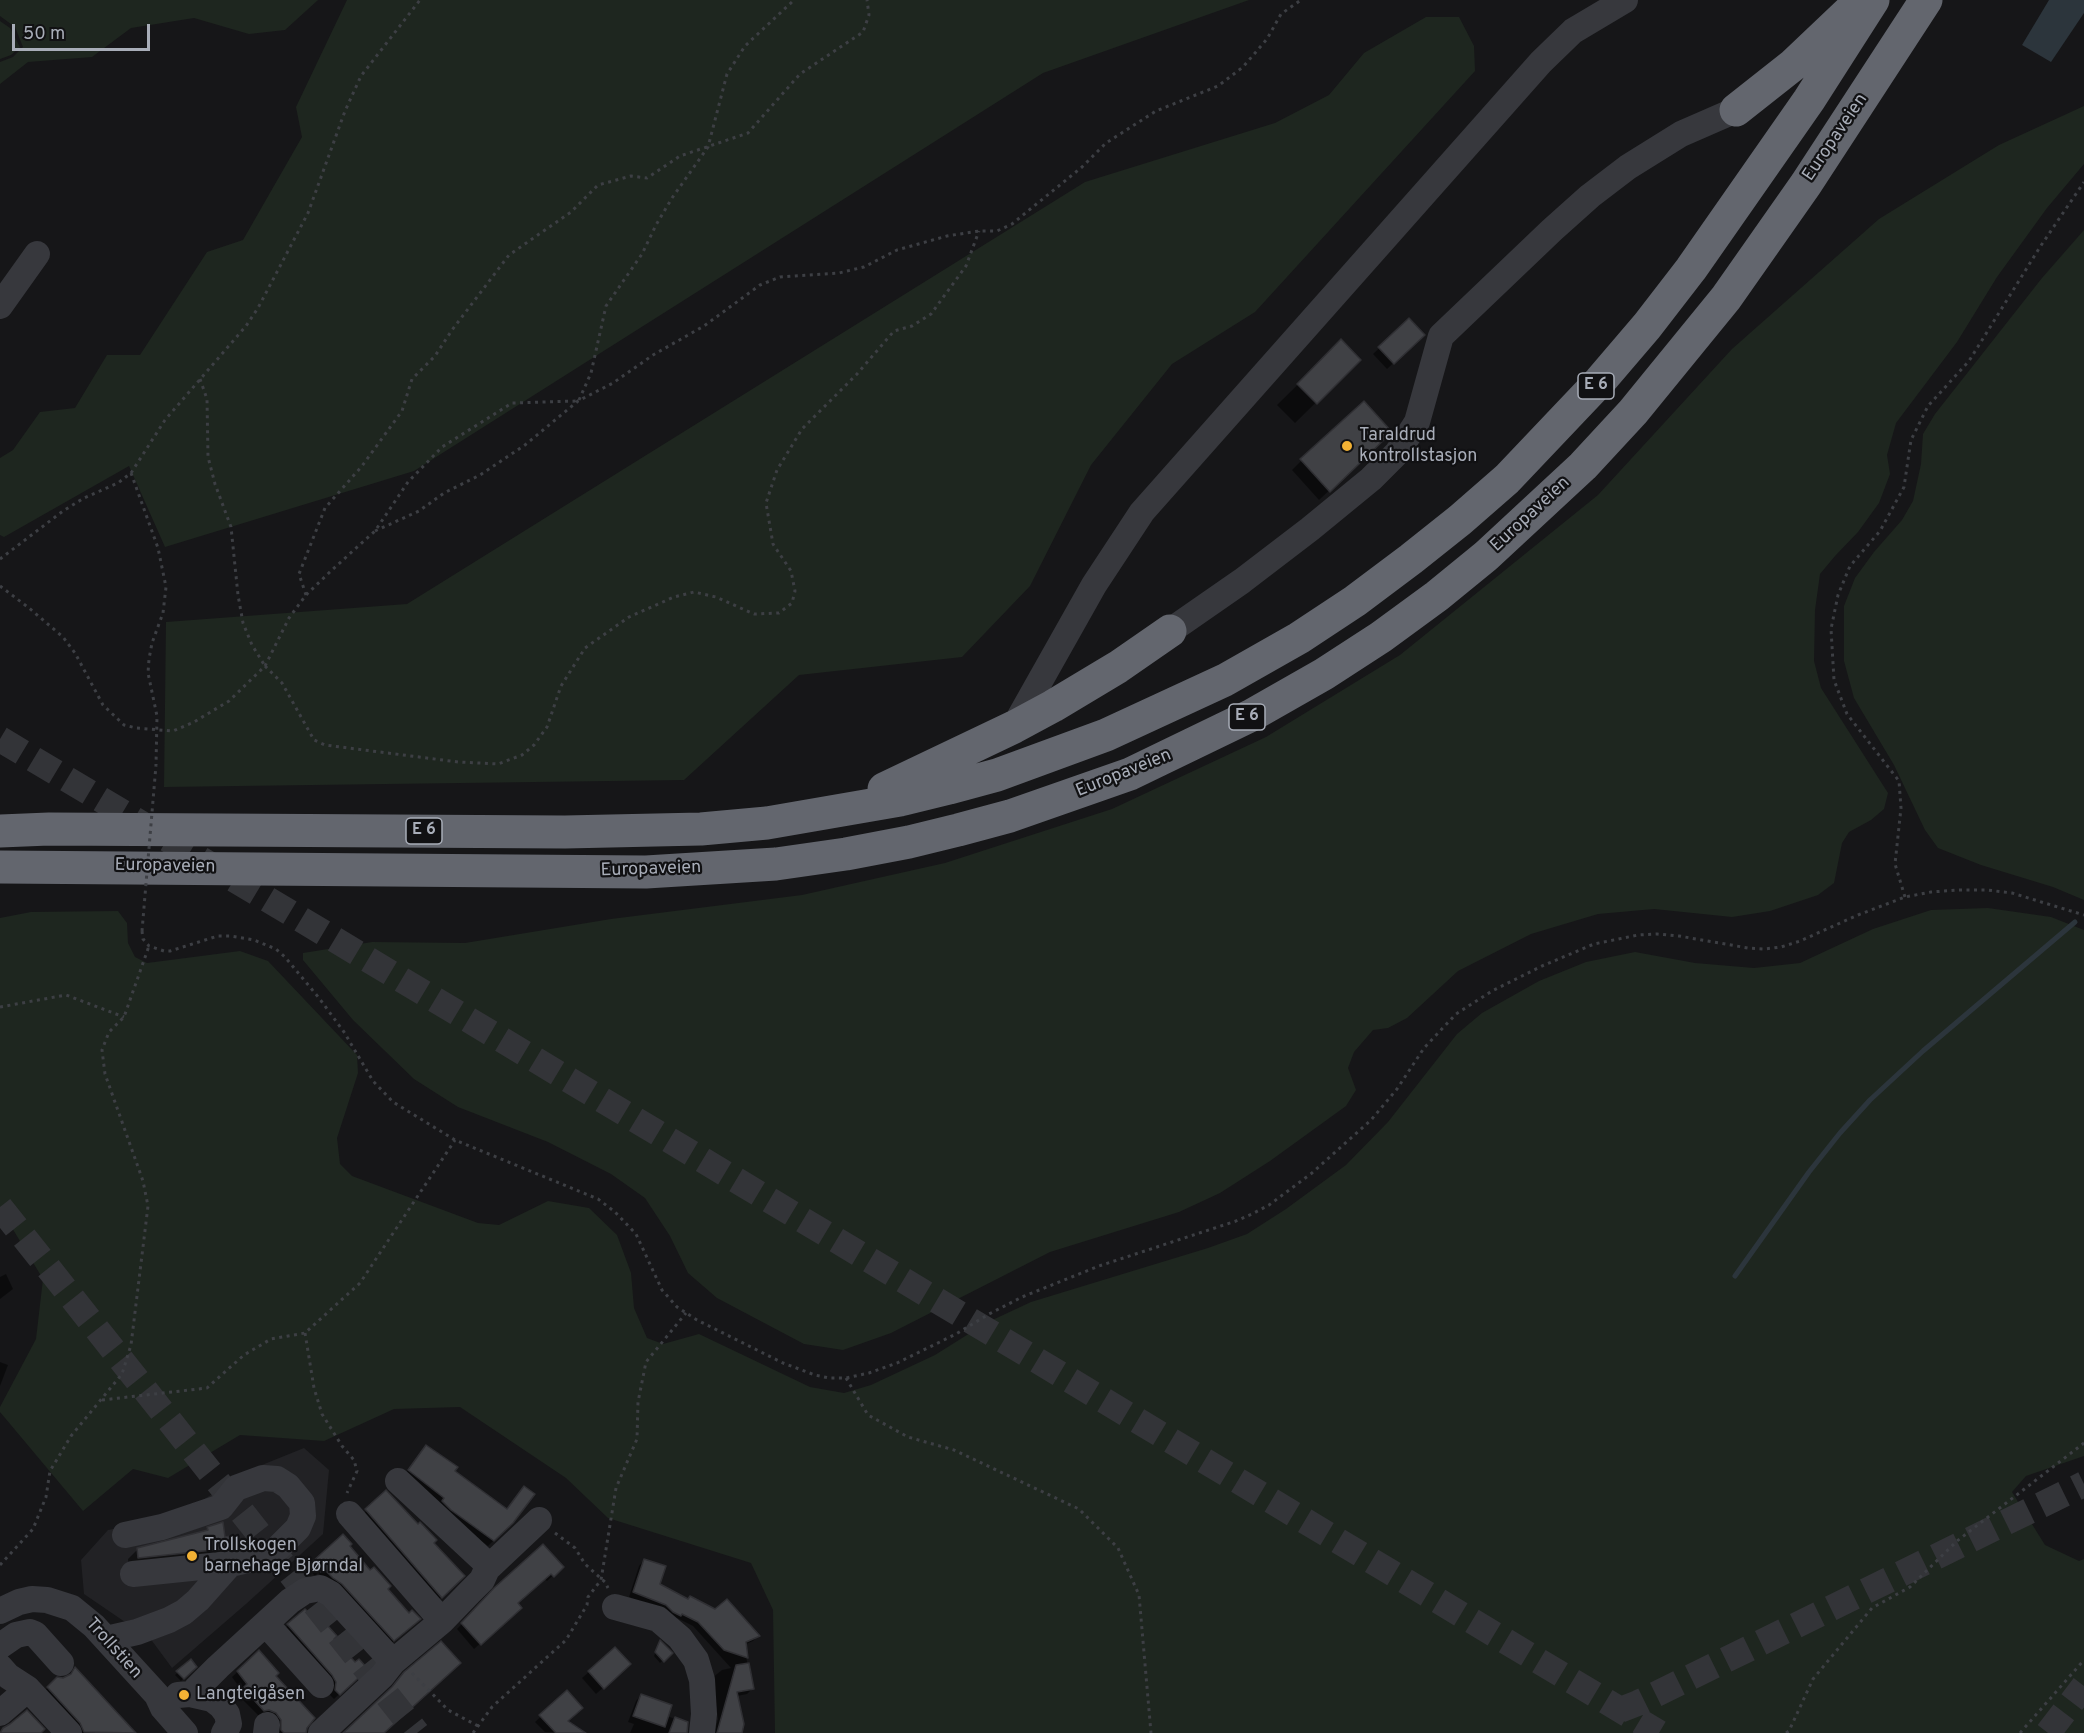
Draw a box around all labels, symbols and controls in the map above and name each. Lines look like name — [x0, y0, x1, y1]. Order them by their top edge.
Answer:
scale bar — [15, 12, 153, 50]
text: 50 m — [23, 23, 65, 46]
street label: Europaveien — [1799, 90, 1873, 186]
road number: E 6 — [1578, 373, 1614, 399]
place label: Taraldrud kontrollstasjon — [1359, 425, 1477, 468]
marker: Taraldrud kontrollstasjon — [1340, 439, 1354, 453]
street label: Europaveien — [1487, 473, 1575, 557]
road number: E 6 — [1229, 704, 1265, 730]
street label: Europaveien — [1073, 745, 1175, 803]
road number: E 6 — [406, 818, 442, 844]
street label: Europaveien — [114, 855, 216, 879]
street label: Europaveien — [600, 857, 702, 883]
place label: Trollskogen barnehage Bjørndal — [204, 1535, 363, 1578]
marker: Trollskogen barnehage Bjørndal — [185, 1549, 199, 1563]
street label: Trollstien — [80, 1614, 146, 1684]
place label: Langteigåsen — [196, 1684, 305, 1706]
marker: Langteigåsen — [177, 1688, 191, 1702]

